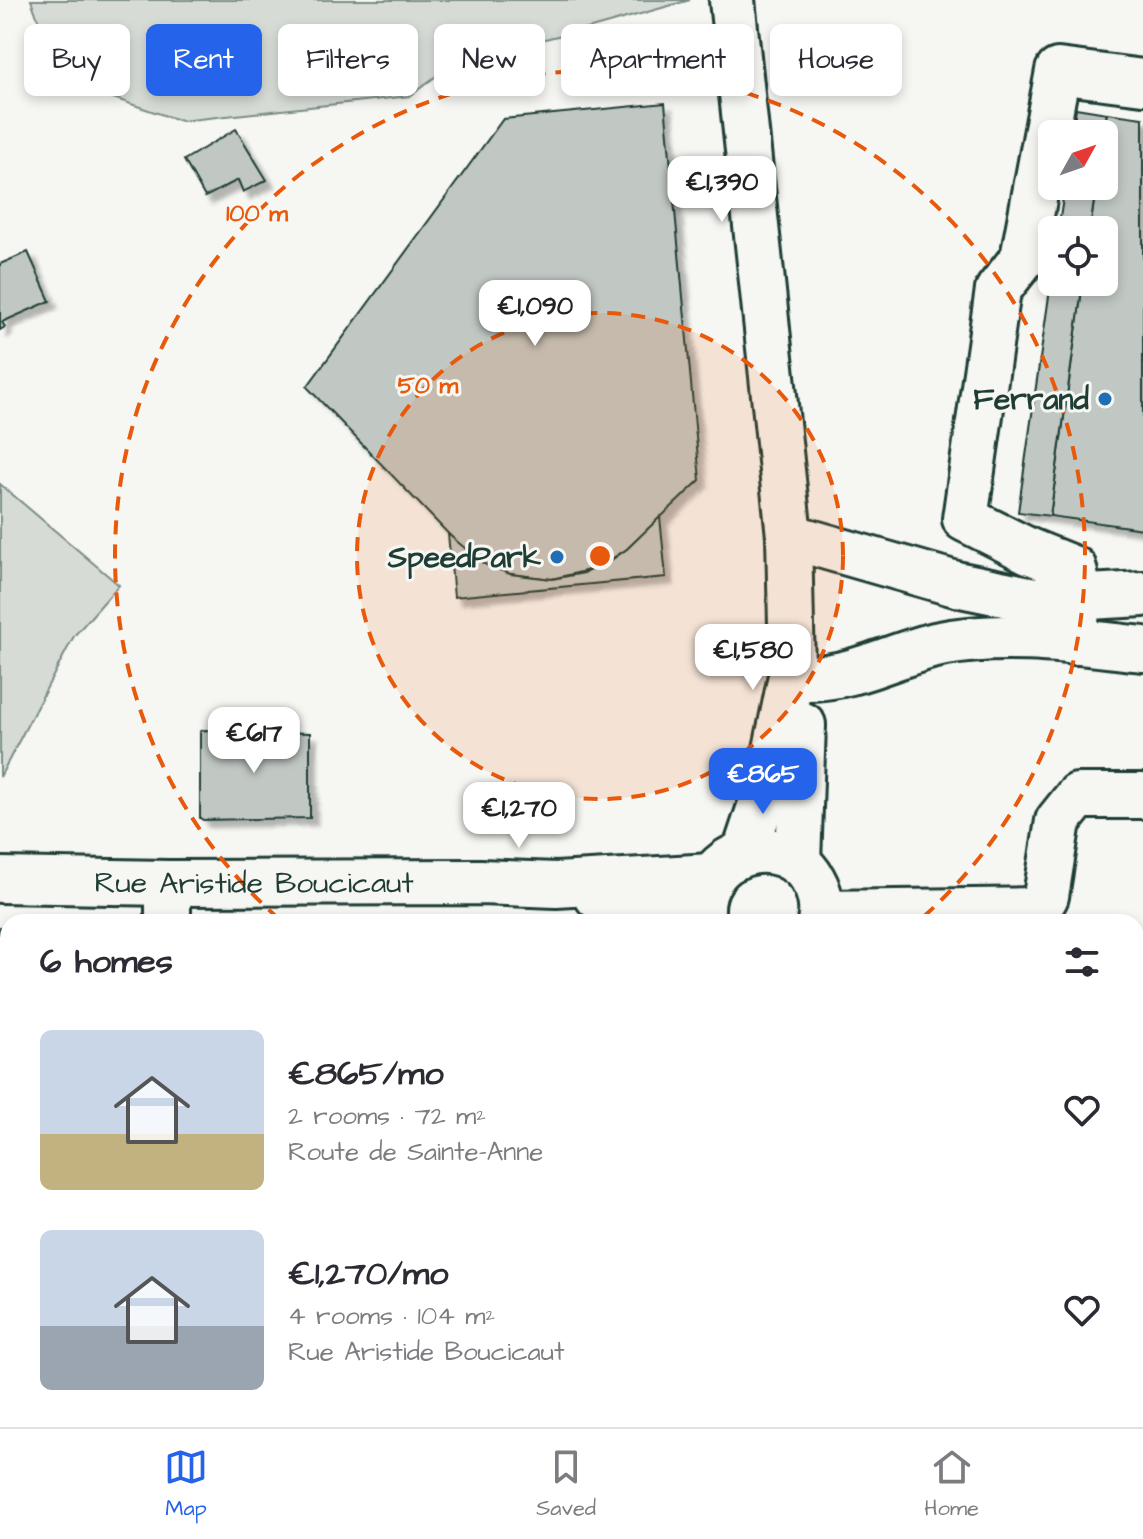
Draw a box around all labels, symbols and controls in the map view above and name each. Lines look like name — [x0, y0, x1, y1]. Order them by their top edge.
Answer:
chip: Buy — [24, 24, 130, 96]
chip: Rent — [146, 24, 262, 96]
chip: Filters — [278, 24, 418, 96]
chip: New — [434, 24, 545, 96]
chip: Apartment — [561, 24, 754, 96]
chip: House — [770, 24, 902, 96]
north arrow — [1038, 120, 1118, 200]
map controls — [1038, 120, 1118, 296]
pin: €1,390 — [657, 156, 787, 224]
text: €1,390 — [685, 164, 759, 200]
text: 100 m — [226, 197, 288, 231]
button: locate — [1038, 216, 1118, 296]
pin: €1,090 — [470, 280, 600, 348]
text: €1,090 — [497, 288, 573, 324]
text: 50 m — [398, 369, 459, 403]
place label: Ferrand — [973, 379, 1090, 421]
marker: Ferrand — [1096, 390, 1114, 408]
place label: SpeedPark — [387, 537, 542, 580]
centre of rings — [586, 542, 614, 570]
marker: SpeedPark — [548, 548, 566, 566]
pin: €1,580 — [688, 624, 818, 692]
text: €1,580 — [713, 632, 793, 668]
pin: €617 — [207, 707, 301, 775]
text: €617 — [226, 715, 282, 751]
pin: €865 — [716, 748, 810, 816]
text: €865 — [727, 756, 799, 792]
pin: €1,270 — [454, 782, 584, 850]
text: €1,270 — [481, 790, 557, 826]
street label: Rue Aristide Boucicaut — [94, 862, 414, 905]
text: 6 homes — [40, 938, 173, 986]
icon: filters — [1060, 940, 1104, 984]
text: €865/mo — [288, 1050, 444, 1098]
icon: home — [104, 1062, 200, 1158]
icon: heart — [1060, 1088, 1104, 1132]
text: 2 rooms · 72 m² — [288, 1098, 486, 1134]
text: Route de Sainte-Anne — [288, 1134, 543, 1170]
text: €1,270/mo — [288, 1250, 448, 1298]
icon: home — [104, 1262, 200, 1358]
icon: heart — [1060, 1288, 1104, 1332]
text: 4 rooms · 104 m² — [288, 1298, 495, 1334]
text: Rue Aristide Boucicaut — [288, 1334, 565, 1370]
tab: Map — [164, 1445, 208, 1524]
tab: Saved — [536, 1445, 596, 1524]
tab: Home — [924, 1445, 979, 1524]

